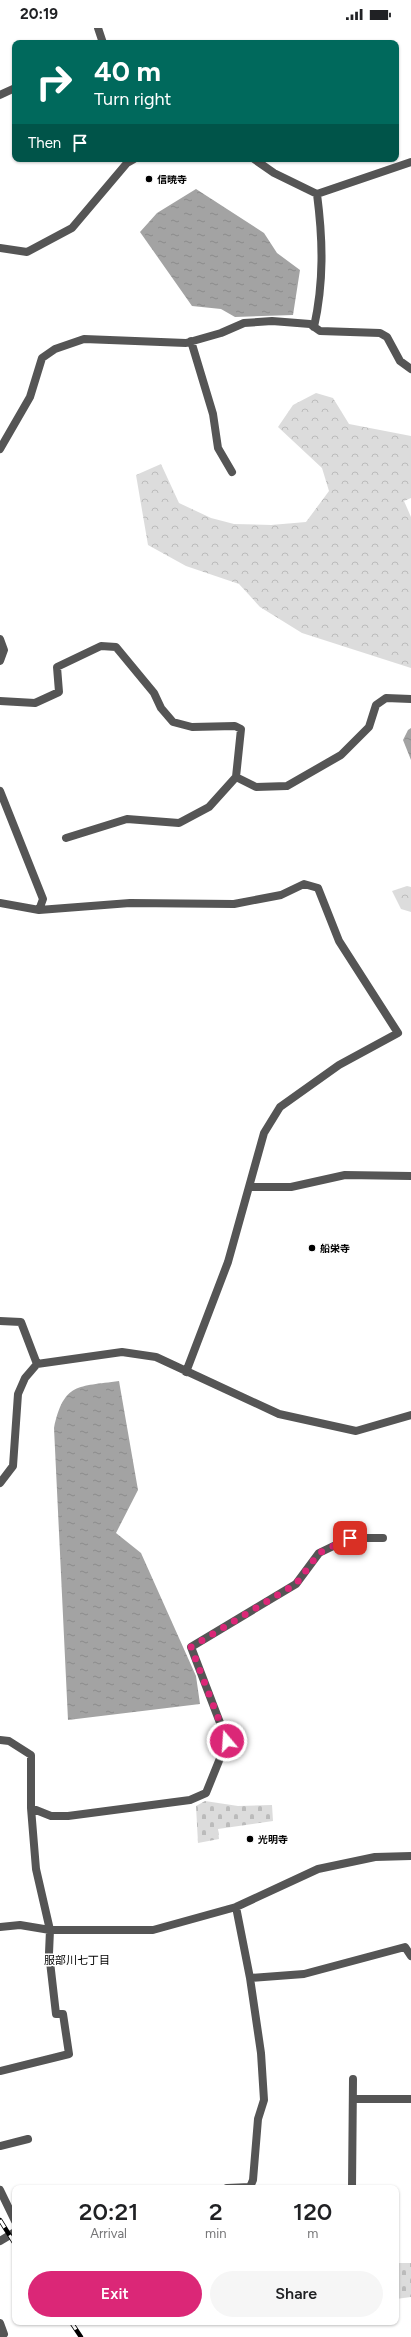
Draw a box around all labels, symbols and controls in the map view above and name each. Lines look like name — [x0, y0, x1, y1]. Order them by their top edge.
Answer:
text: 20:19 — [20, 5, 58, 23]
text: 40 m — [94, 54, 161, 88]
icon: right — [28, 56, 80, 108]
text: Turn right — [94, 88, 171, 110]
icon: arrive — [69, 132, 91, 154]
text: Then — [28, 134, 61, 152]
place label: 信暁寺 — [157, 173, 187, 186]
marker: 信暁寺 — [144, 174, 154, 184]
place label: 船栄寺 — [320, 1242, 350, 1255]
marker: 船栄寺 — [307, 1243, 317, 1253]
pin — [333, 1521, 367, 1555]
icon: arrive — [339, 1527, 361, 1549]
position arrow — [206, 1720, 248, 1762]
place label: 光明寺 — [258, 1833, 288, 1846]
marker: 光明寺 — [245, 1834, 255, 1844]
district label: 服部川七丁目 — [44, 1954, 110, 1967]
text: 20:21 — [79, 2197, 138, 2226]
text: 2 — [209, 2197, 223, 2226]
text: 120 — [293, 2197, 332, 2226]
text: Arrival — [90, 2226, 127, 2241]
text: min — [205, 2226, 226, 2241]
text: m — [307, 2226, 318, 2241]
button: Exit — [28, 2271, 202, 2317]
button: Share — [210, 2271, 383, 2317]

